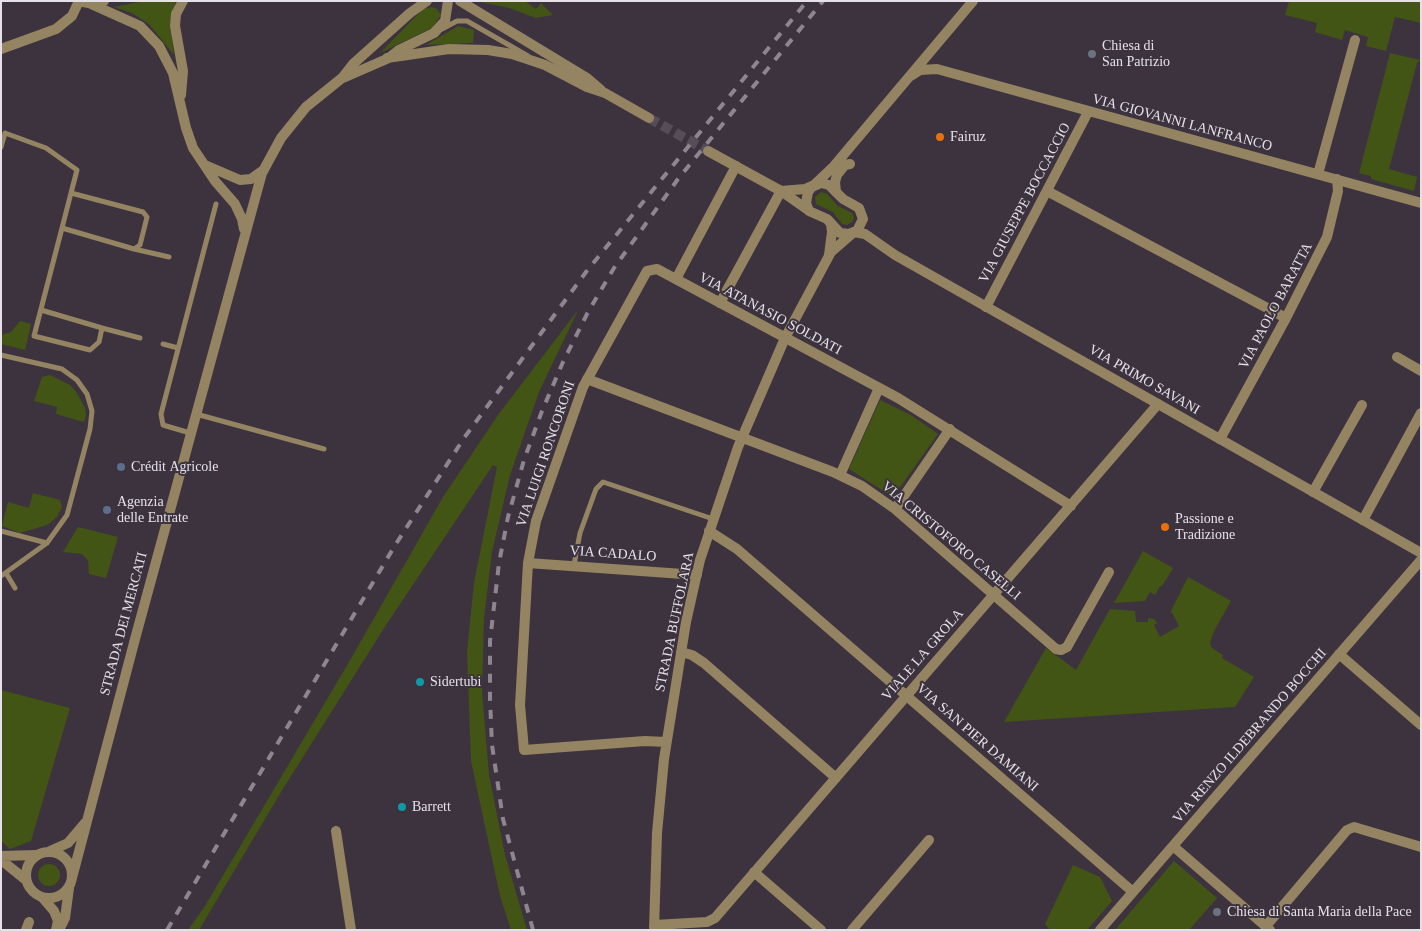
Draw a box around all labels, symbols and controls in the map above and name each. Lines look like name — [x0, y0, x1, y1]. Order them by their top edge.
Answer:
place label: Chiesa di San Patrizio — [1102, 38, 1170, 70]
marker: Chiesa di San Patrizio — [1086, 48, 1098, 60]
street label: VIA GIOVANNI LANFRANCO — [1090, 91, 1274, 155]
street label: VIA GIUSEPPE BOCCACCIO — [976, 120, 1074, 286]
place label: Fairuz — [950, 129, 986, 145]
marker: Fairuz — [934, 131, 946, 143]
street label: VIA PAOLO BARATTA — [1236, 240, 1316, 372]
street label: VIA ATANASIO SOLDATI — [696, 269, 844, 359]
street label: VIA PRIMO SAVANI — [1085, 341, 1203, 419]
street label: VIA LUIGI RONCORONI — [513, 379, 579, 529]
place label: Crédit Agricole — [131, 459, 218, 475]
marker: Crédit Agricole — [115, 461, 127, 473]
street label: VIA CRISTOFORO CASELLI — [878, 478, 1024, 604]
place label: Agenzia delle Entrate — [117, 494, 188, 526]
marker: Agenzia delle Entrate — [101, 504, 113, 516]
place label: Passione e Tradizione — [1175, 511, 1235, 544]
marker: Passione e Tradizione — [1159, 521, 1171, 533]
street label: VIA CADALO — [569, 543, 657, 565]
street label: STRADA DEI MERCATI — [97, 550, 151, 698]
street label: STRADA BUFFOLARA — [652, 550, 698, 694]
street label: VIALE LA GROLA — [879, 606, 967, 704]
street label: VIA RENZO ILDEBRANDO BOCCHI — [1170, 645, 1330, 827]
place label: Sidertubi — [430, 674, 481, 690]
marker: Sidertubi — [414, 676, 426, 688]
street label: VIA SAN PIER DAMIANI — [913, 681, 1041, 795]
place label: Barrett — [412, 799, 451, 815]
marker: Barrett — [396, 801, 408, 813]
place label: Chiesa di Santa Maria della Pace — [1227, 904, 1412, 920]
marker: Chiesa di Santa Maria della Pace — [1211, 906, 1223, 918]

